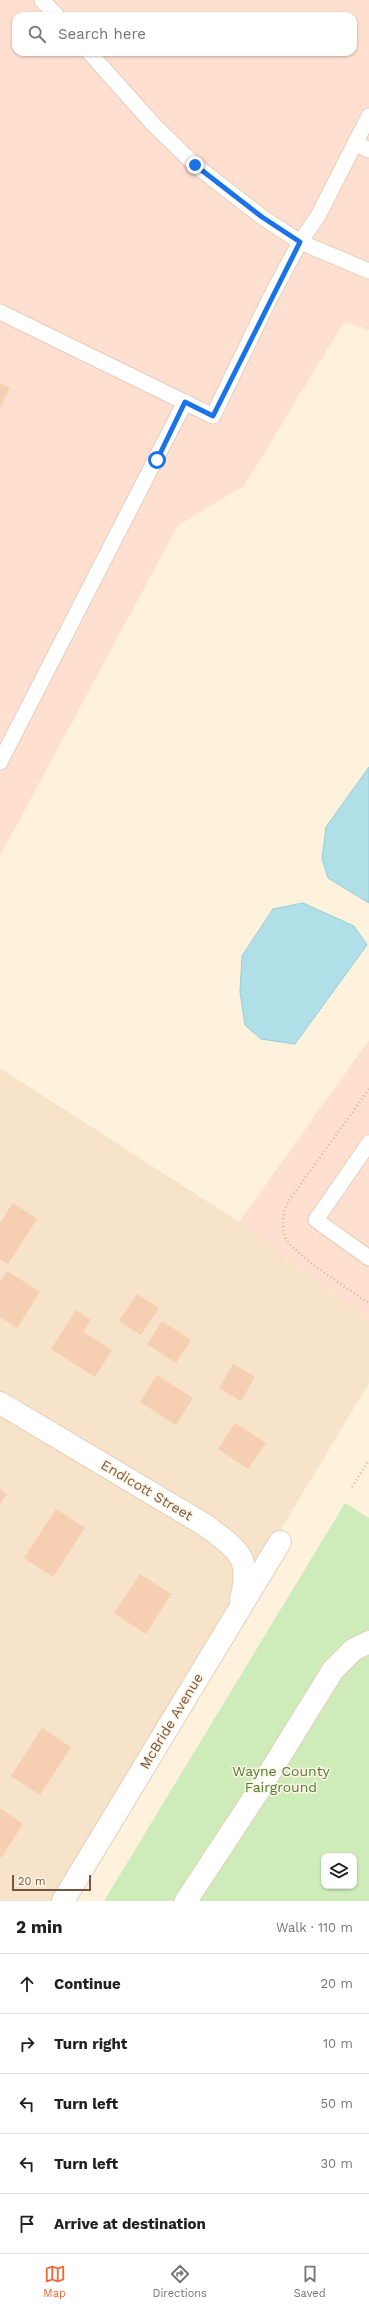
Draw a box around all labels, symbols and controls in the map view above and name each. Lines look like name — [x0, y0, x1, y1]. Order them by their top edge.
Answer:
search box — [12, 12, 357, 56]
icon: search — [26, 23, 48, 45]
text: Search here — [58, 25, 146, 43]
route end — [186, 156, 204, 174]
route start — [148, 451, 166, 469]
street label: Endicott Street — [98, 1456, 196, 1524]
street label: McBride Avenue — [136, 1670, 206, 1772]
park label: Wayne County Fairground — [232, 1763, 330, 1795]
map controls — [321, 1853, 357, 1889]
button: layers — [321, 1853, 357, 1889]
scale bar — [12, 1873, 91, 1892]
text: 20 m — [18, 1875, 46, 1888]
text: 2 min — [16, 1917, 62, 1937]
text: Walk · 110 m — [276, 1920, 353, 1935]
icon: ahead — [16, 1973, 38, 1995]
text: Continue — [54, 1975, 121, 1993]
text: 20 m — [321, 1976, 353, 1991]
icon: right — [16, 2033, 38, 2055]
text: Turn right — [54, 2035, 127, 2053]
text: 10 m — [323, 2036, 353, 2051]
icon: left — [16, 2093, 38, 2115]
text: Turn left — [54, 2095, 118, 2113]
text: 50 m — [321, 2096, 353, 2111]
icon: left — [16, 2153, 38, 2175]
text: Turn left — [54, 2155, 118, 2173]
text: 30 m — [321, 2156, 353, 2171]
icon: arrive — [16, 2213, 38, 2235]
text: Arrive at destination — [54, 2215, 206, 2233]
tab: Map — [43, 2263, 66, 2300]
tab: Directions — [153, 2263, 207, 2300]
tab: Saved — [294, 2263, 326, 2300]

